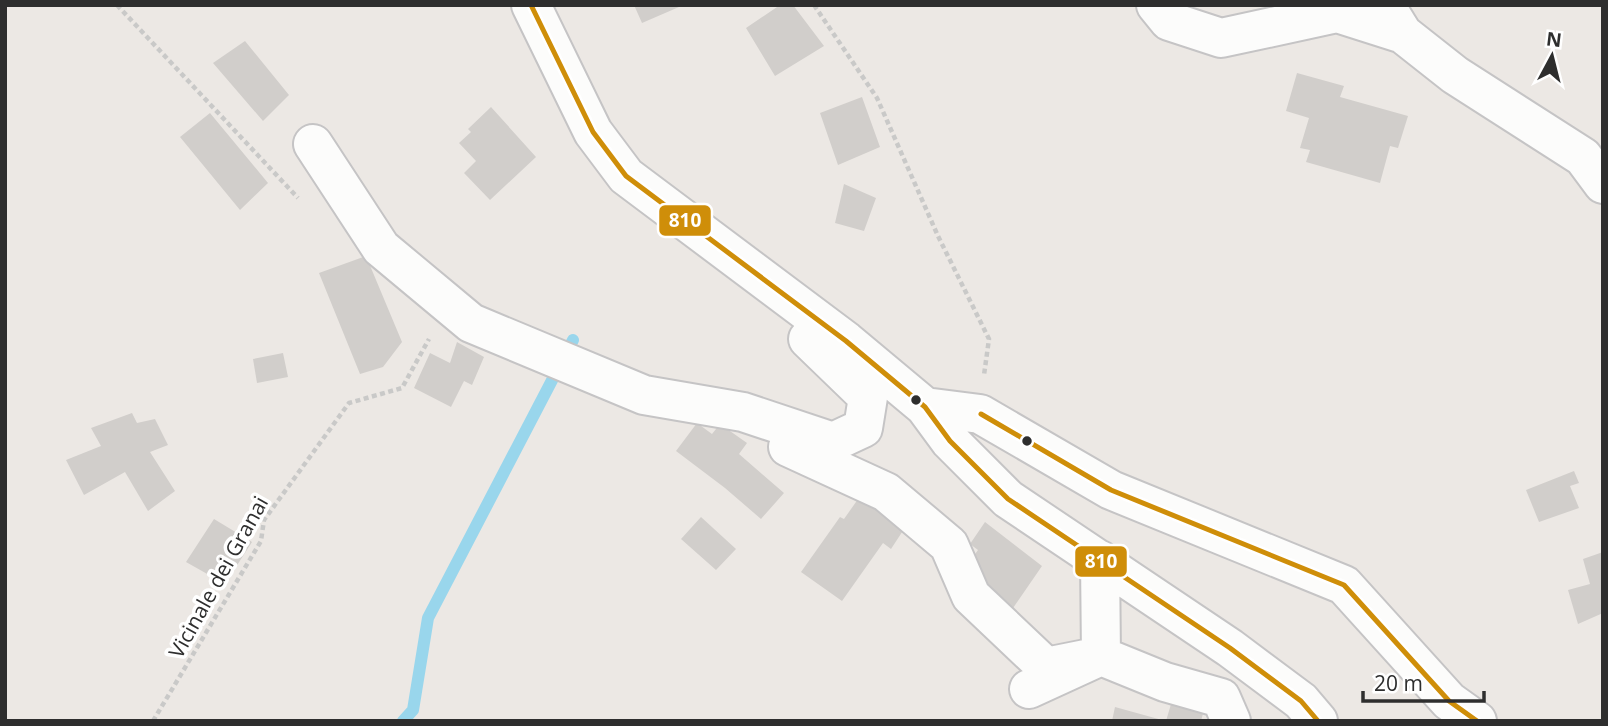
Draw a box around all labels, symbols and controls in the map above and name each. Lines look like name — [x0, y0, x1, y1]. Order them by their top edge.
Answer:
north arrow — [1517, 21, 1587, 91]
text: N — [1545, 25, 1563, 53]
line badge: 810 — [658, 204, 712, 237]
text: 810 — [669, 207, 701, 233]
unlabelled marker — [909, 393, 923, 407]
unlabelled marker — [1020, 434, 1034, 448]
street label: Vicinale dei Granai — [162, 491, 274, 663]
line badge: 810 — [1074, 545, 1128, 578]
text: 810 — [1085, 548, 1117, 574]
scale bar — [1363, 660, 1484, 704]
text: 20 m — [1374, 669, 1423, 697]

